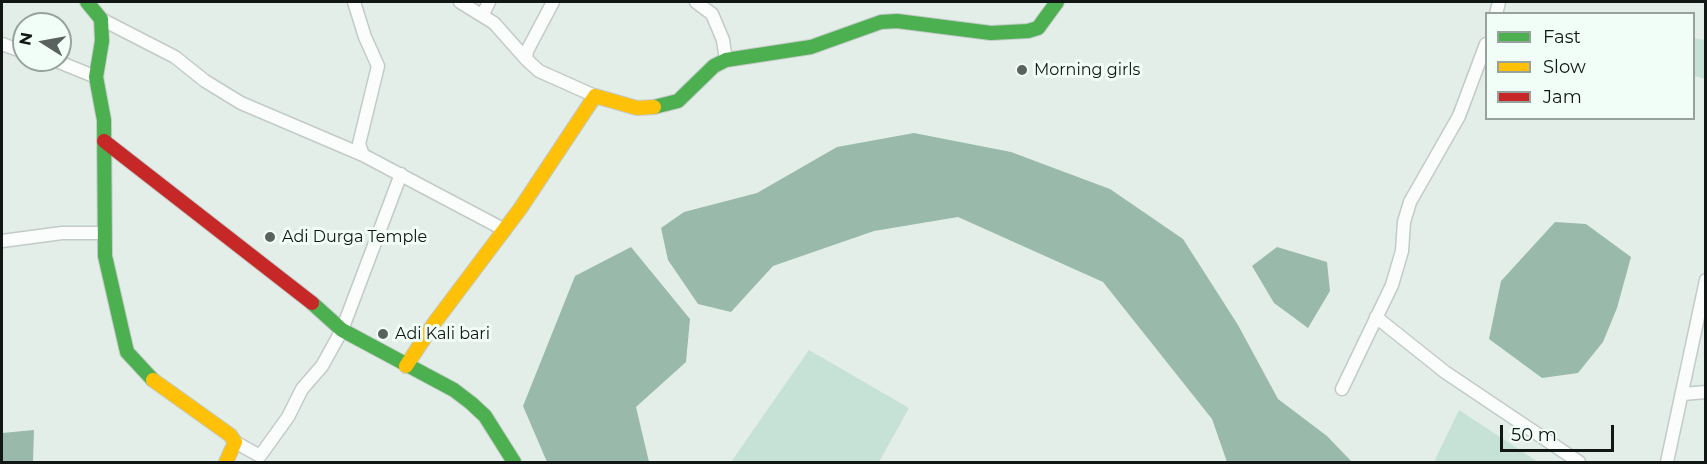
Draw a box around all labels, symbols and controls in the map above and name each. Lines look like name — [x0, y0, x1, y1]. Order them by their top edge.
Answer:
north arrow — [12, 12, 72, 72]
legend — [1485, 12, 1695, 120]
text: Fast — [1543, 26, 1581, 48]
text: N — [15, 31, 36, 47]
text: Slow — [1543, 56, 1586, 78]
place label: Morning girls — [1034, 60, 1140, 80]
marker: Morning girls — [1015, 63, 1029, 77]
text: Jam — [1543, 86, 1582, 108]
place label: Adi Durga Temple — [282, 227, 427, 247]
marker: Adi Durga Temple — [263, 230, 277, 244]
place label: Adi Kali bari — [395, 324, 490, 344]
marker: Adi Kali bari — [376, 327, 390, 341]
scale bar — [1503, 413, 1617, 451]
text: 50 m — [1511, 424, 1557, 446]

